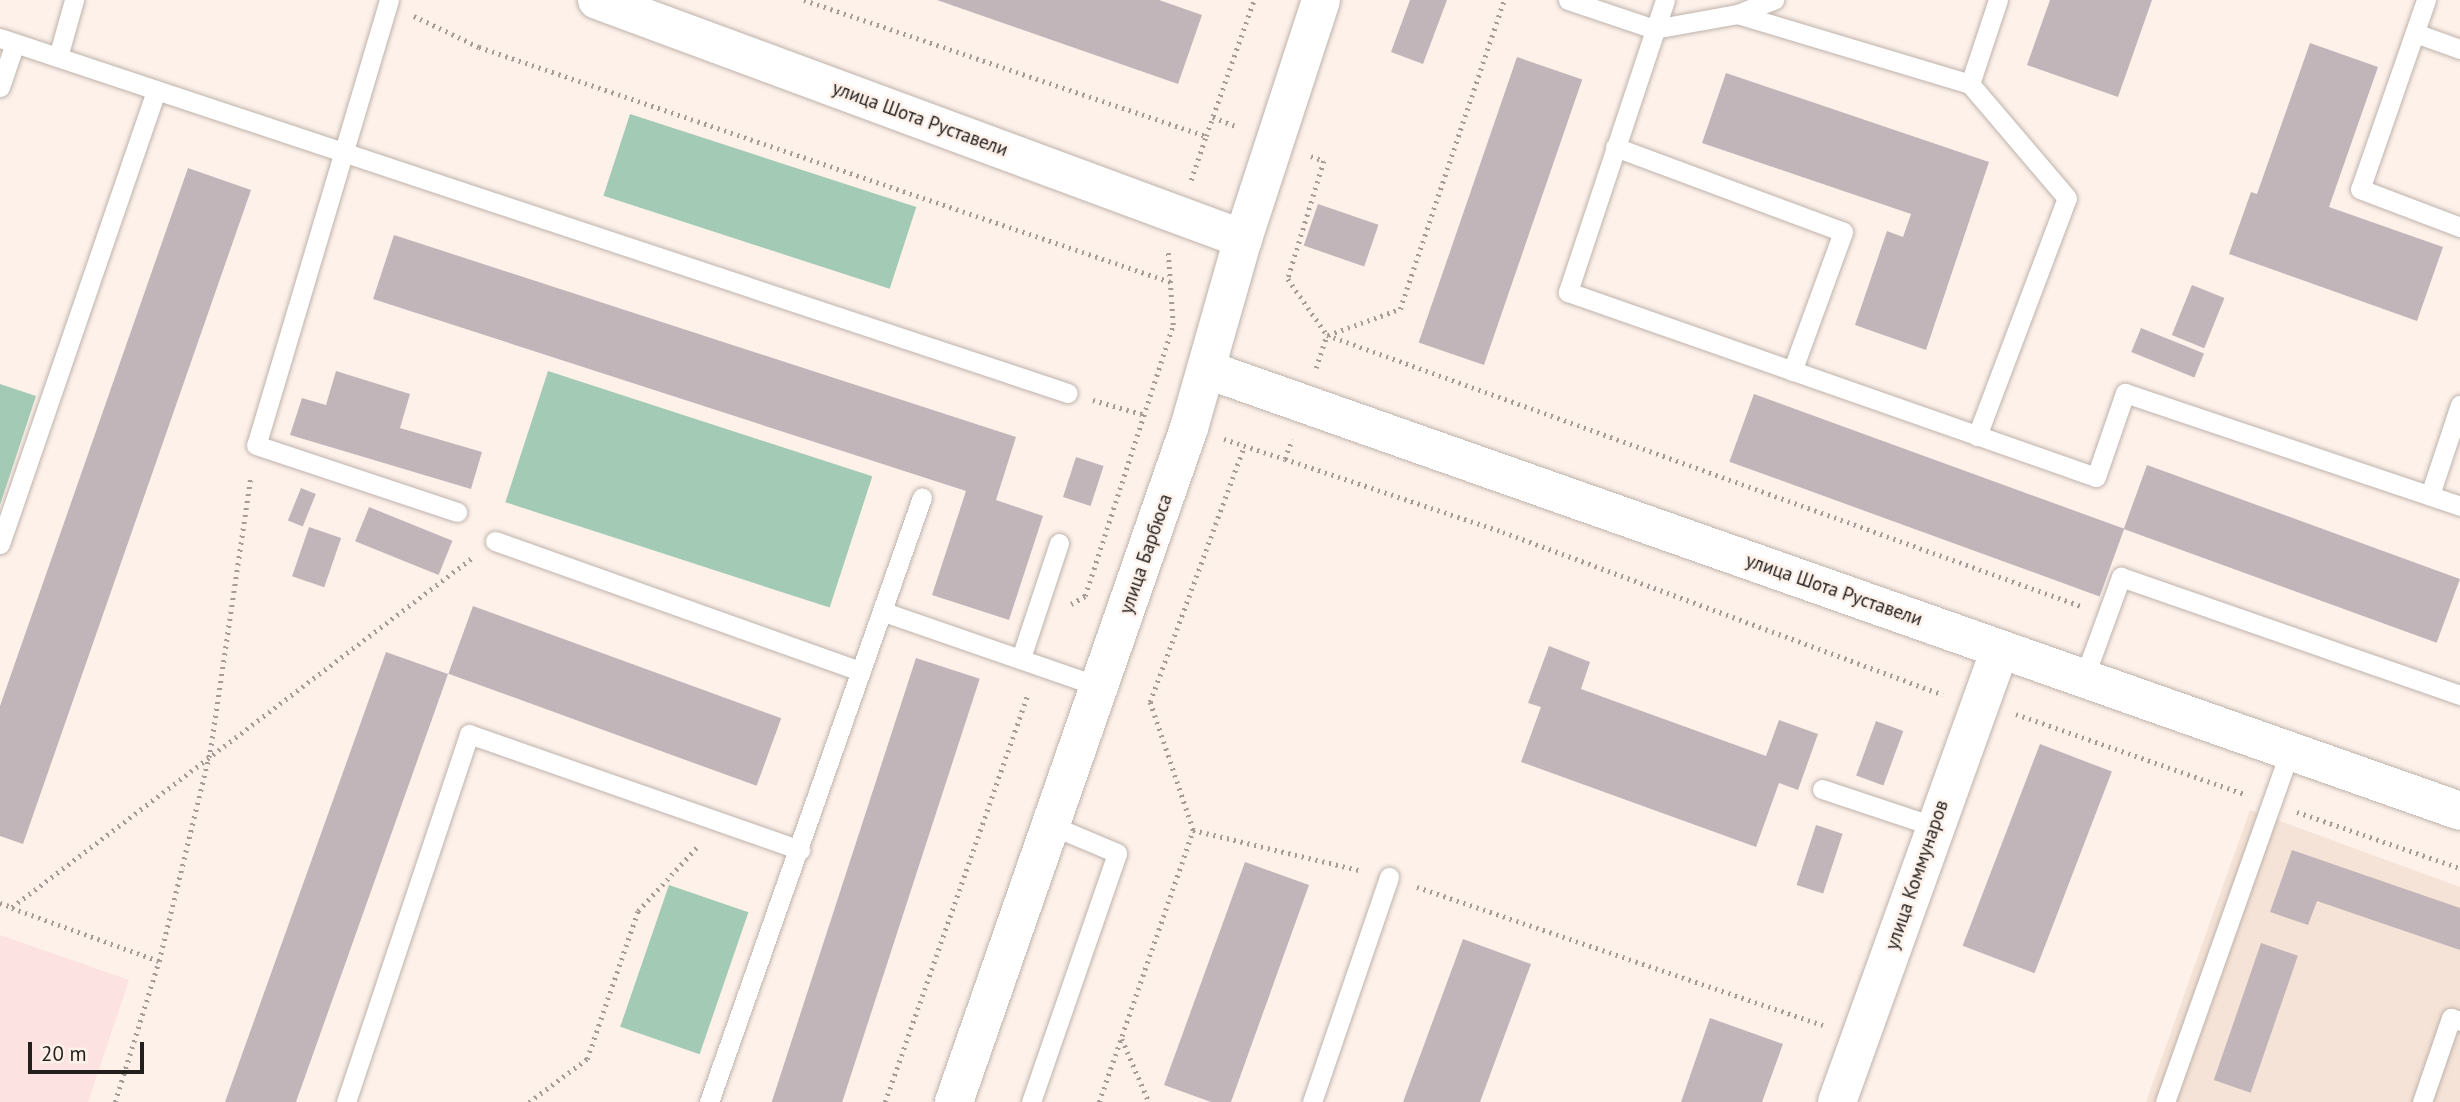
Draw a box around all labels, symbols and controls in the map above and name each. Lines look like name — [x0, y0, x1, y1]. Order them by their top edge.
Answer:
street label: улица Шота Руставели — [829, 77, 1011, 161]
street label: улица Барбюса — [1115, 491, 1177, 617]
street label: улица Шота Руставели — [1743, 549, 1925, 631]
street label: улица Коммунаров — [1881, 797, 1953, 953]
scale bar — [32, 1028, 147, 1072]
text: 20 m — [41, 1040, 87, 1067]

